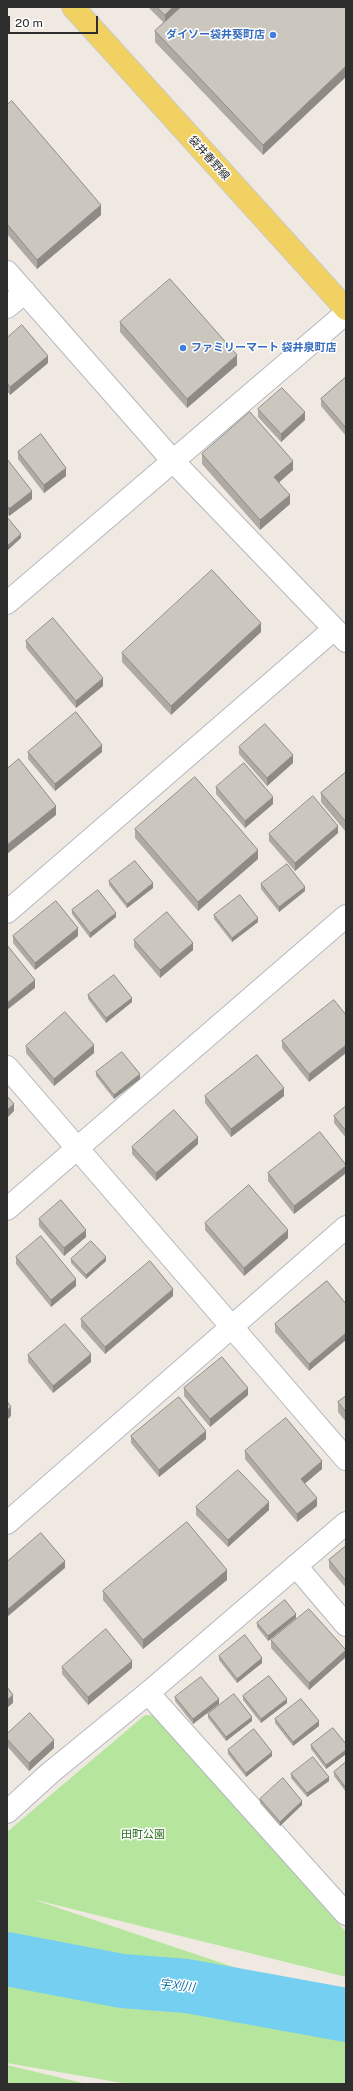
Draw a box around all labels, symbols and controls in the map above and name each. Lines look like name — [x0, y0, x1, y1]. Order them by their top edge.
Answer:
scale bar — [10, 8, 100, 34]
text: 20 m — [15, 16, 43, 30]
place label: ダイソー袋井葵町店 — [166, 28, 265, 42]
marker: ダイソー袋井葵町店 — [268, 30, 278, 40]
street label: 袋井春野線 — [186, 133, 232, 183]
place label: ファミリーマート 袋井泉町店 — [191, 341, 336, 355]
marker: ファミリーマート 袋井泉町店 — [178, 343, 188, 353]
park label: 田町公園 — [121, 1828, 165, 1842]
water label: 宇刈川 — [158, 1977, 196, 1995]

